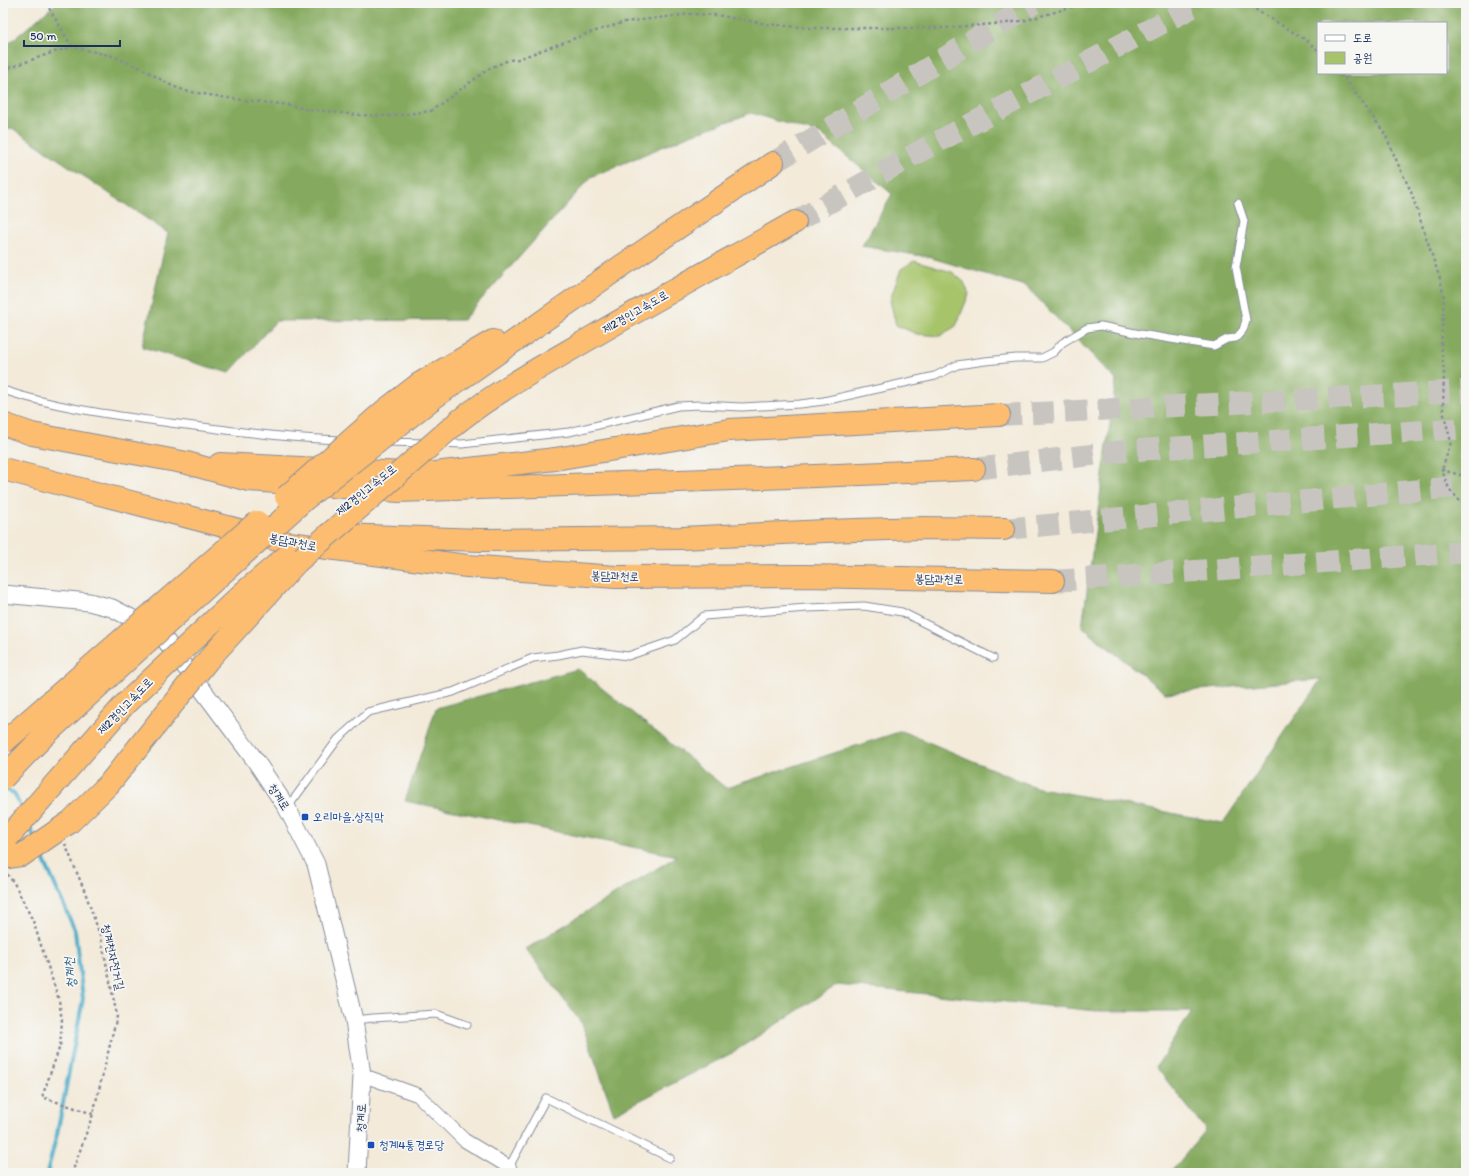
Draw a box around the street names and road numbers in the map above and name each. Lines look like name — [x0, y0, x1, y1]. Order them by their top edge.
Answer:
street label: 제2경인고속도로 — [599, 287, 671, 337]
street label: 제2경인고속도로 — [333, 461, 399, 519]
street label: 봉담과천로 — [268, 531, 318, 553]
street label: 봉담과천로 — [591, 568, 639, 584]
street label: 봉담과천로 — [915, 572, 963, 586]
street label: 제2경인고속도로 — [94, 675, 156, 737]
street label: 청계로 — [265, 781, 293, 813]
street label: 청계천자전거길 — [99, 922, 128, 992]
street label: 청계로 — [353, 1103, 369, 1133]

